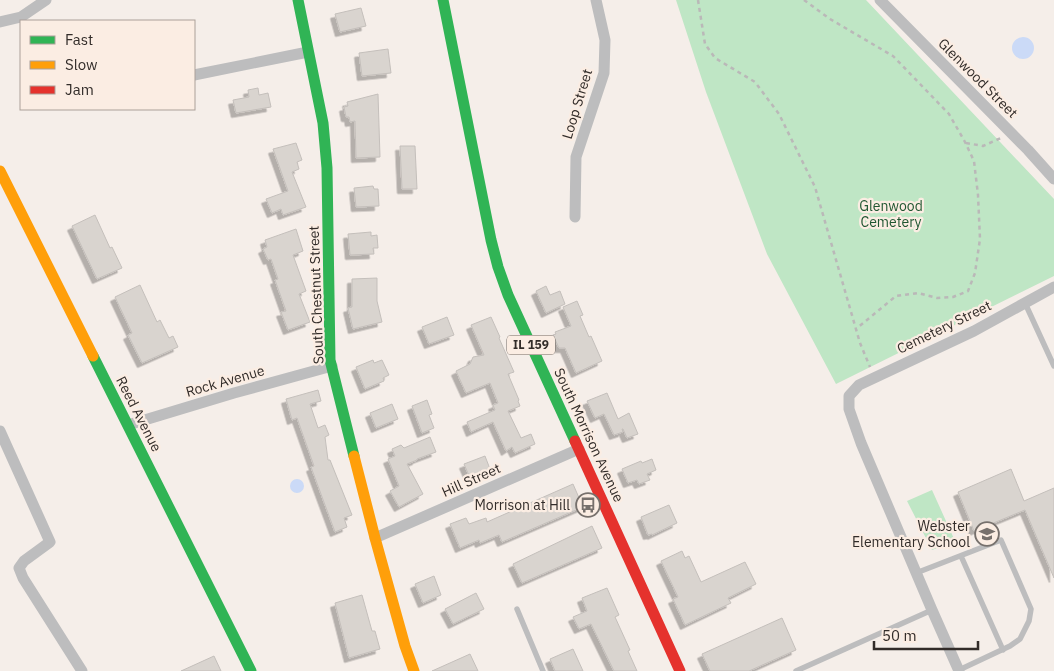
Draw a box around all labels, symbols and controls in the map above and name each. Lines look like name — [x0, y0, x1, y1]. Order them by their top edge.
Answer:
legend — [20, 20, 195, 110]
text: Fast — [65, 30, 93, 49]
street label: Glenwood Street — [934, 34, 1022, 122]
text: Slow — [65, 55, 98, 74]
street label: Loop Street — [558, 67, 596, 141]
text: Jam — [65, 80, 94, 99]
park label: Glenwood Cemetery — [859, 197, 923, 231]
street label: South Chestnut Street — [305, 225, 327, 365]
street label: Cemetery Street — [894, 296, 994, 358]
road number: IL 159 — [507, 336, 555, 354]
street label: Rock Avenue — [184, 361, 267, 401]
street label: South Morrison Avenue — [550, 365, 628, 505]
street label: Reed Avenue — [112, 373, 166, 455]
street label: Hill Street — [439, 459, 503, 501]
bus stop icon: Morrison at Hill — [575, 492, 601, 518]
place label: Morrison at Hill — [474, 496, 570, 514]
place label: Webster Elementary School — [852, 517, 970, 551]
school or university icon: Webster Elementary School — [974, 521, 1000, 547]
scale bar — [874, 618, 978, 650]
text: 50 m — [882, 626, 917, 645]

